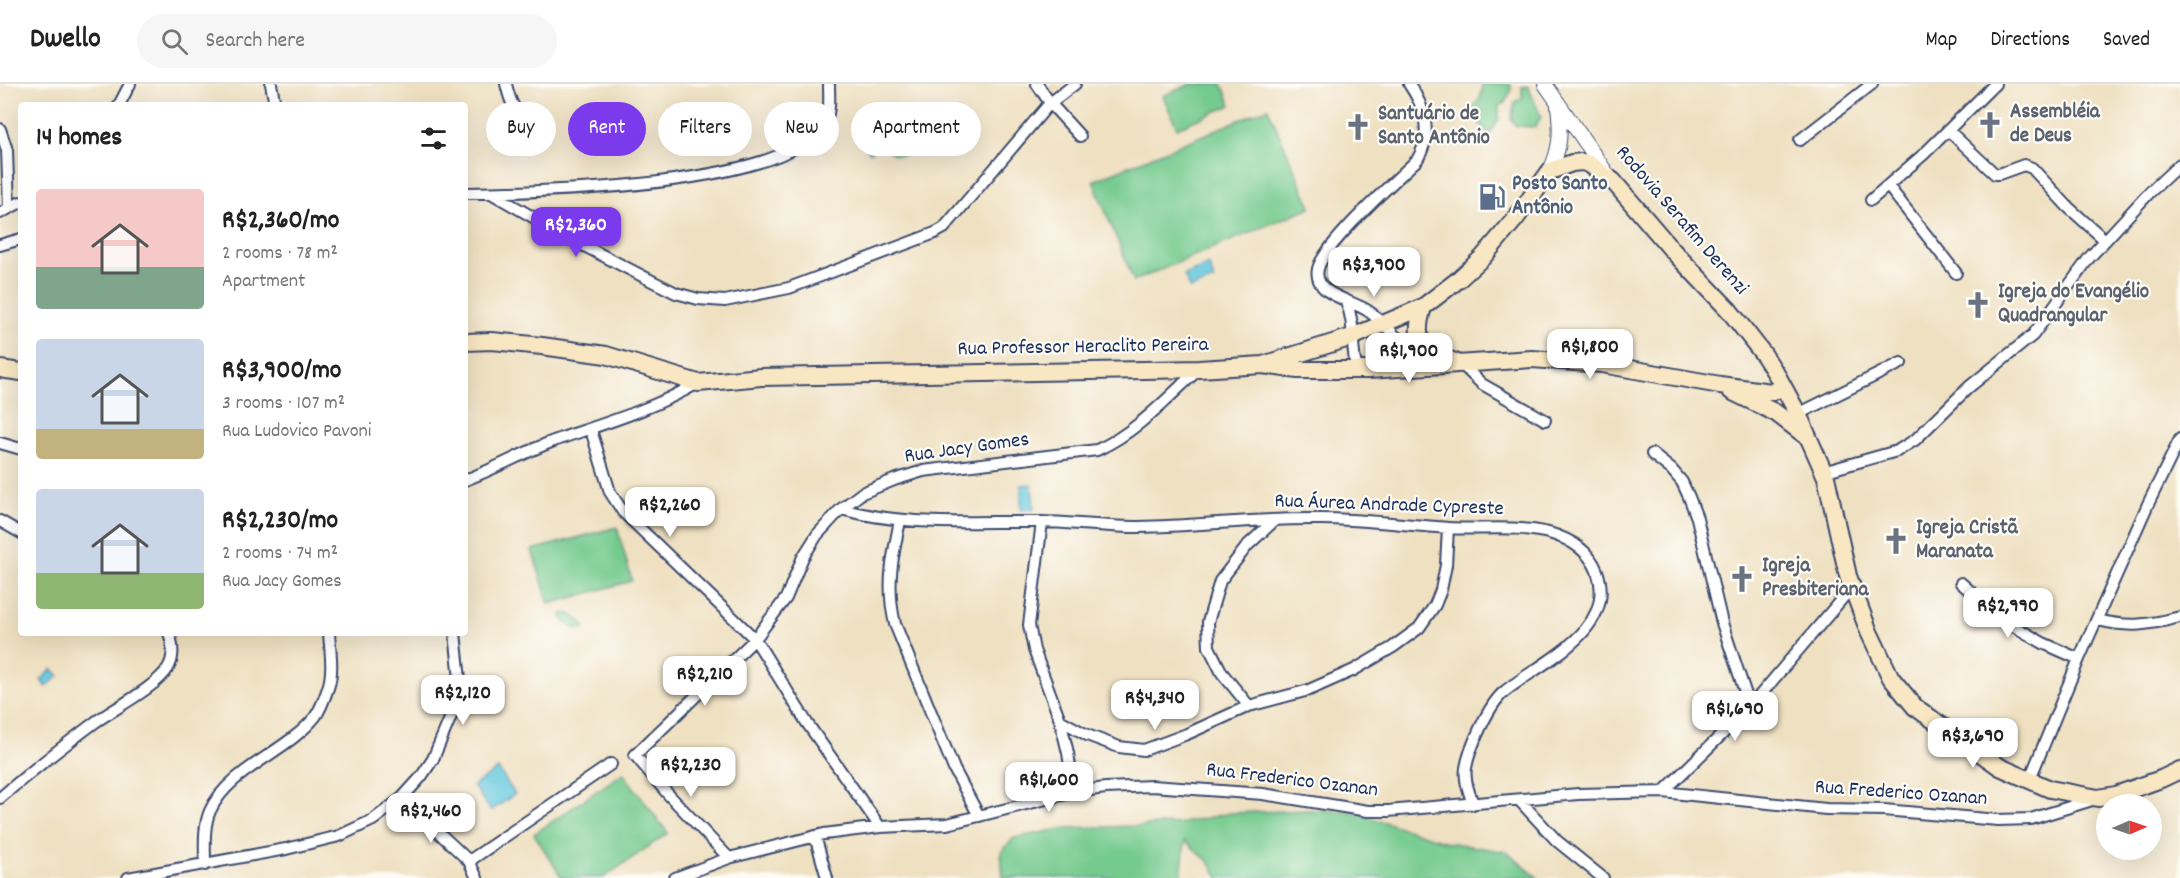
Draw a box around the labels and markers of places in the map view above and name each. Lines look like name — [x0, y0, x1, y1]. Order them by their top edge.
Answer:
place label: Assembléia de Deus — [2010, 98, 2101, 152]
place label: Santuário de Santo Antônio — [1378, 100, 1490, 154]
church icon: Assembléia de Deus — [1975, 110, 2005, 140]
church icon: Santuário de Santo Antônio — [1343, 112, 1373, 142]
place label: Posto Santo Antônio — [1512, 170, 1608, 224]
fuel station icon: Posto Santo Antônio — [1477, 182, 1507, 212]
pin: R$2,360 — [521, 207, 631, 258]
pin: R$3,900 — [1319, 247, 1429, 298]
place label: Igreja do Evangélio Quadrangular — [1998, 278, 2149, 332]
church icon: Igreja do Evangélio Quadrangular — [1963, 290, 1993, 320]
pin: R$1,800 — [1535, 329, 1645, 380]
pin: R$1,900 — [1354, 333, 1464, 384]
pin: R$2,260 — [615, 487, 725, 538]
place label: Igreja Cristã Maranata — [1916, 514, 2018, 568]
church icon: Igreja Cristã Maranata — [1881, 526, 1911, 556]
place label: Igreja Presbiteriana — [1762, 552, 1870, 606]
church icon: Igreja Presbiteriana — [1727, 564, 1757, 594]
pin: R$2,990 — [1953, 588, 2063, 639]
pin: R$2,210 — [650, 656, 760, 707]
pin: R$2,120 — [408, 675, 518, 726]
pin: R$4,340 — [1100, 680, 1210, 731]
pin: R$1,690 — [1680, 691, 1790, 742]
pin: R$3,690 — [1918, 718, 2028, 769]
pin: R$2,230 — [636, 747, 746, 798]
pin: R$1,600 — [994, 762, 1104, 813]
pin: R$2,460 — [376, 793, 486, 844]

